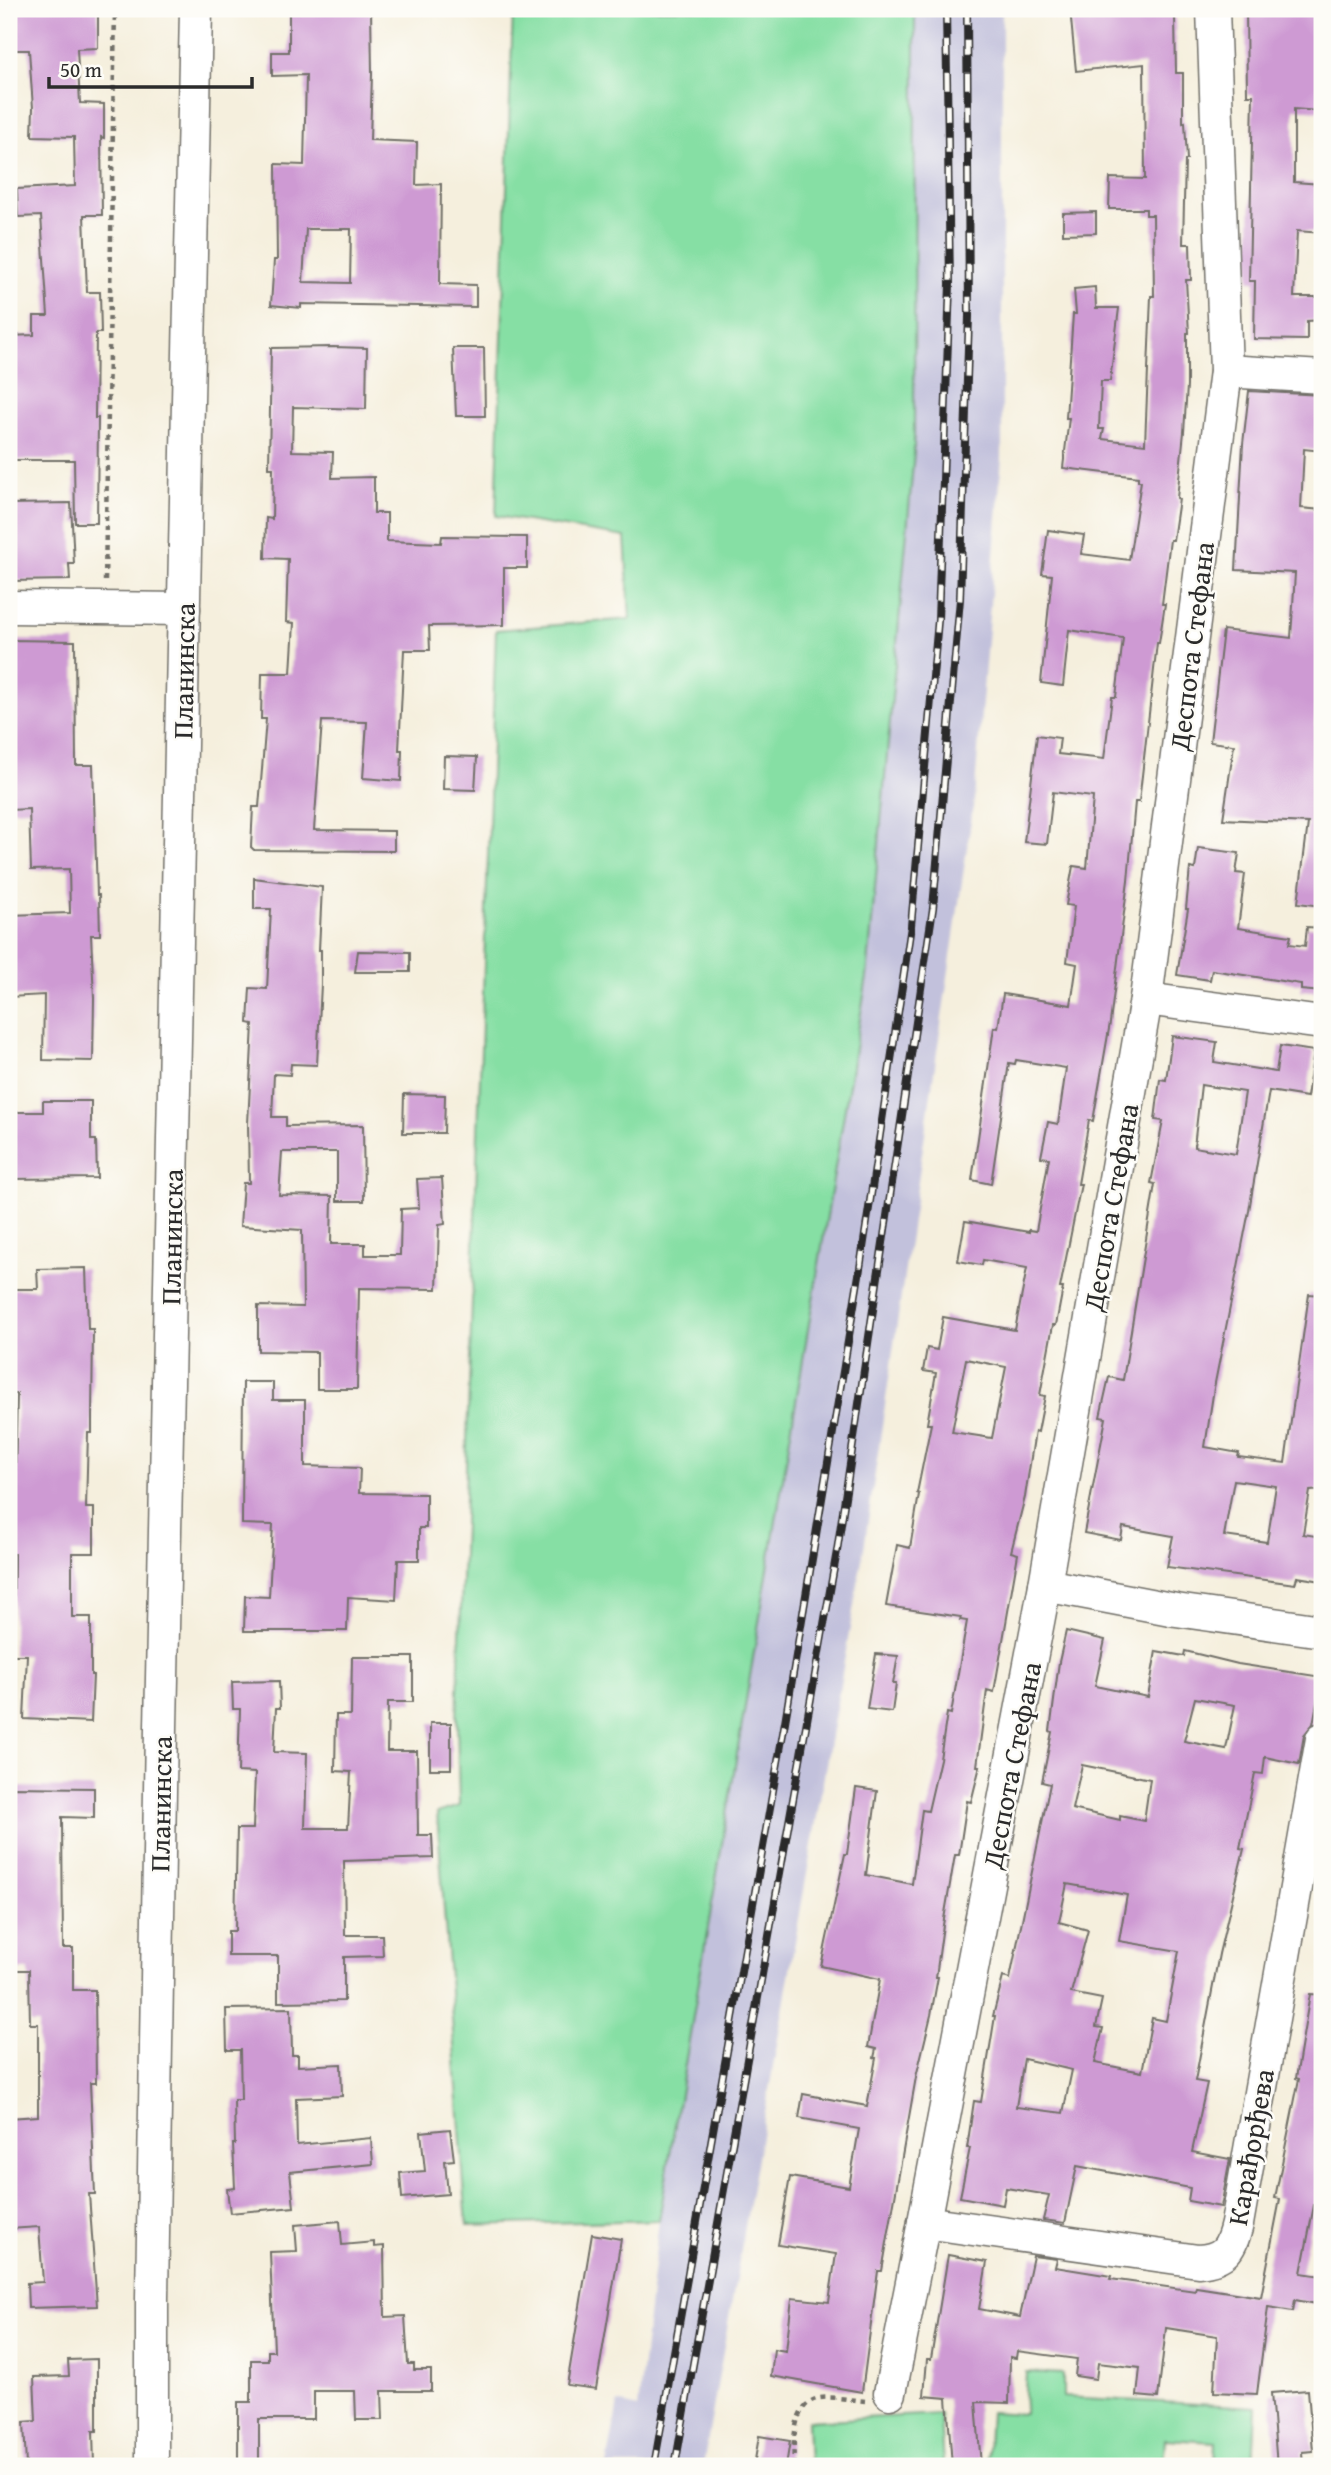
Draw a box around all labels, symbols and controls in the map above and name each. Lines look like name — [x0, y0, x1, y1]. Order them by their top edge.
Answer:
scale bar — [49, 46, 252, 90]
text: 50 m — [60, 54, 102, 85]
street label: Деспота Стефана — [1158, 539, 1224, 754]
street label: Планинска — [161, 602, 205, 740]
street label: Деспота Стефана — [1071, 1099, 1149, 1315]
street label: Планинска — [149, 1168, 193, 1306]
street label: Деспота Стефана — [971, 1657, 1051, 1873]
street label: Планинска — [138, 1735, 182, 1873]
street label: Карађорђева — [1216, 2065, 1284, 2228]

